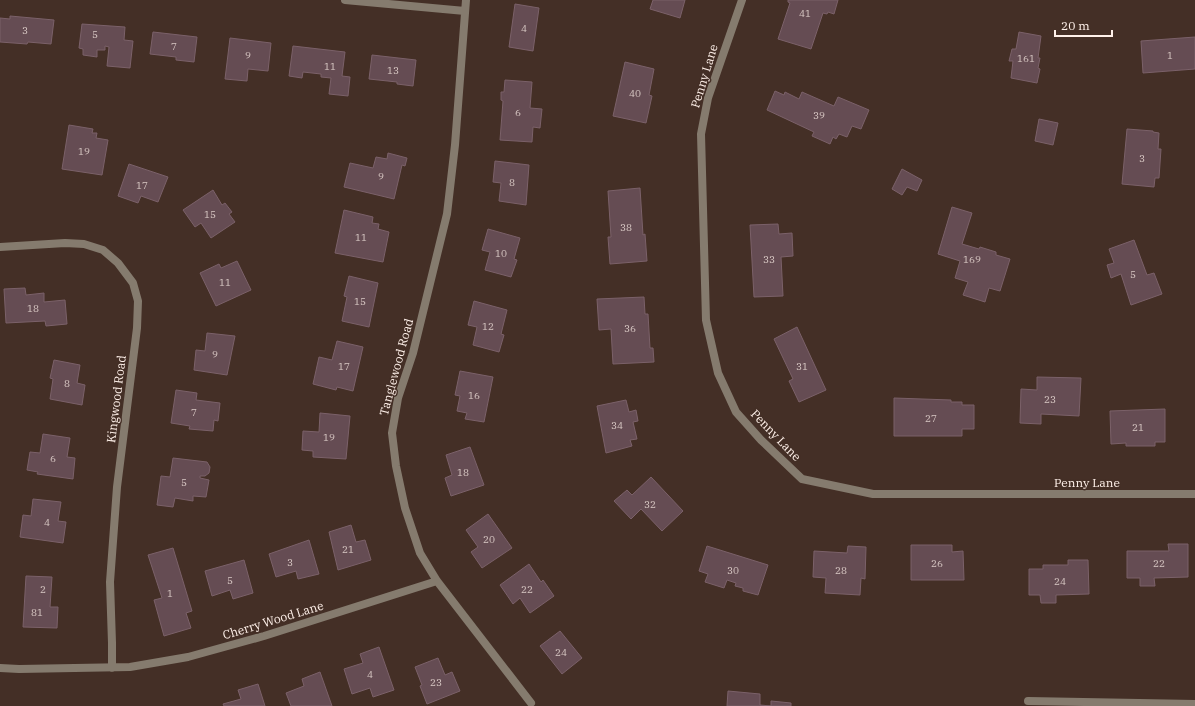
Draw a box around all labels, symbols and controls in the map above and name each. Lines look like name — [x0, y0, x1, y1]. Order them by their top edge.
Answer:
house number: 41 — [799, 7, 811, 20]
scale bar — [1055, 12, 1112, 38]
text: 20 m — [1061, 18, 1090, 33]
house number: 4 — [521, 22, 527, 35]
house number: 3 — [22, 24, 28, 37]
house number: 5 — [92, 28, 98, 41]
house number: 7 — [171, 40, 177, 53]
street label: Penny Lane — [687, 42, 721, 110]
house number: 9 — [245, 49, 251, 62]
house number: 1 — [1167, 49, 1173, 62]
house number: 161 — [1017, 52, 1035, 65]
house number: 11 — [324, 60, 336, 73]
house number: 13 — [387, 64, 399, 77]
house number: 40 — [629, 87, 641, 100]
house number: 6 — [515, 106, 521, 119]
house number: 39 — [813, 109, 825, 122]
house number: 19 — [78, 145, 90, 158]
house number: 3 — [1139, 152, 1145, 165]
house number: 9 — [378, 170, 384, 183]
house number: 8 — [509, 176, 515, 189]
house number: 17 — [136, 179, 148, 192]
house number: 15 — [204, 208, 216, 221]
house number: 38 — [620, 221, 632, 234]
house number: 11 — [355, 231, 367, 244]
house number: 10 — [495, 247, 507, 260]
house number: 33 — [763, 253, 775, 266]
house number: 169 — [963, 253, 981, 266]
house number: 5 — [1130, 268, 1136, 281]
house number: 11 — [219, 276, 231, 289]
house number: 15 — [354, 295, 366, 308]
house number: 18 — [27, 302, 39, 315]
street label: Tanglewood Road — [376, 317, 416, 417]
house number: 12 — [482, 320, 494, 333]
house number: 36 — [624, 322, 636, 335]
house number: 9 — [212, 348, 218, 361]
street label: Kingwood Road — [103, 354, 129, 444]
house number: 17 — [338, 360, 350, 373]
house number: 31 — [796, 360, 808, 373]
house number: 8 — [64, 377, 70, 390]
house number: 16 — [468, 389, 480, 402]
house number: 23 — [1044, 393, 1056, 406]
house number: 7 — [191, 406, 197, 419]
street label: Penny Lane — [748, 406, 804, 464]
house number: 27 — [925, 412, 937, 425]
house number: 34 — [611, 419, 623, 432]
house number: 21 — [1132, 421, 1144, 434]
house number: 19 — [323, 431, 335, 444]
house number: 6 — [50, 452, 56, 465]
house number: 18 — [457, 466, 469, 479]
street label: Penny Lane — [1054, 475, 1120, 490]
house number: 5 — [181, 476, 187, 489]
house number: 32 — [644, 498, 656, 511]
house number: 4 — [44, 516, 50, 529]
house number: 20 — [483, 533, 495, 546]
house number: 21 — [342, 543, 354, 556]
house number: 3 — [287, 556, 293, 569]
house number: 26 — [931, 557, 943, 570]
house number: 22 — [1153, 557, 1165, 570]
house number: 30 — [727, 564, 739, 577]
house number: 28 — [835, 564, 847, 577]
house number: 5 — [227, 574, 233, 587]
house number: 24 — [1054, 575, 1066, 588]
house number: 2 — [40, 583, 46, 596]
house number: 22 — [521, 583, 533, 596]
house number: 1 — [167, 587, 173, 600]
street label: Cherry Wood Lane — [221, 598, 325, 642]
house number: 81 — [31, 606, 43, 619]
house number: 24 — [555, 646, 567, 659]
house number: 4 — [367, 668, 373, 681]
house number: 23 — [430, 676, 442, 689]

